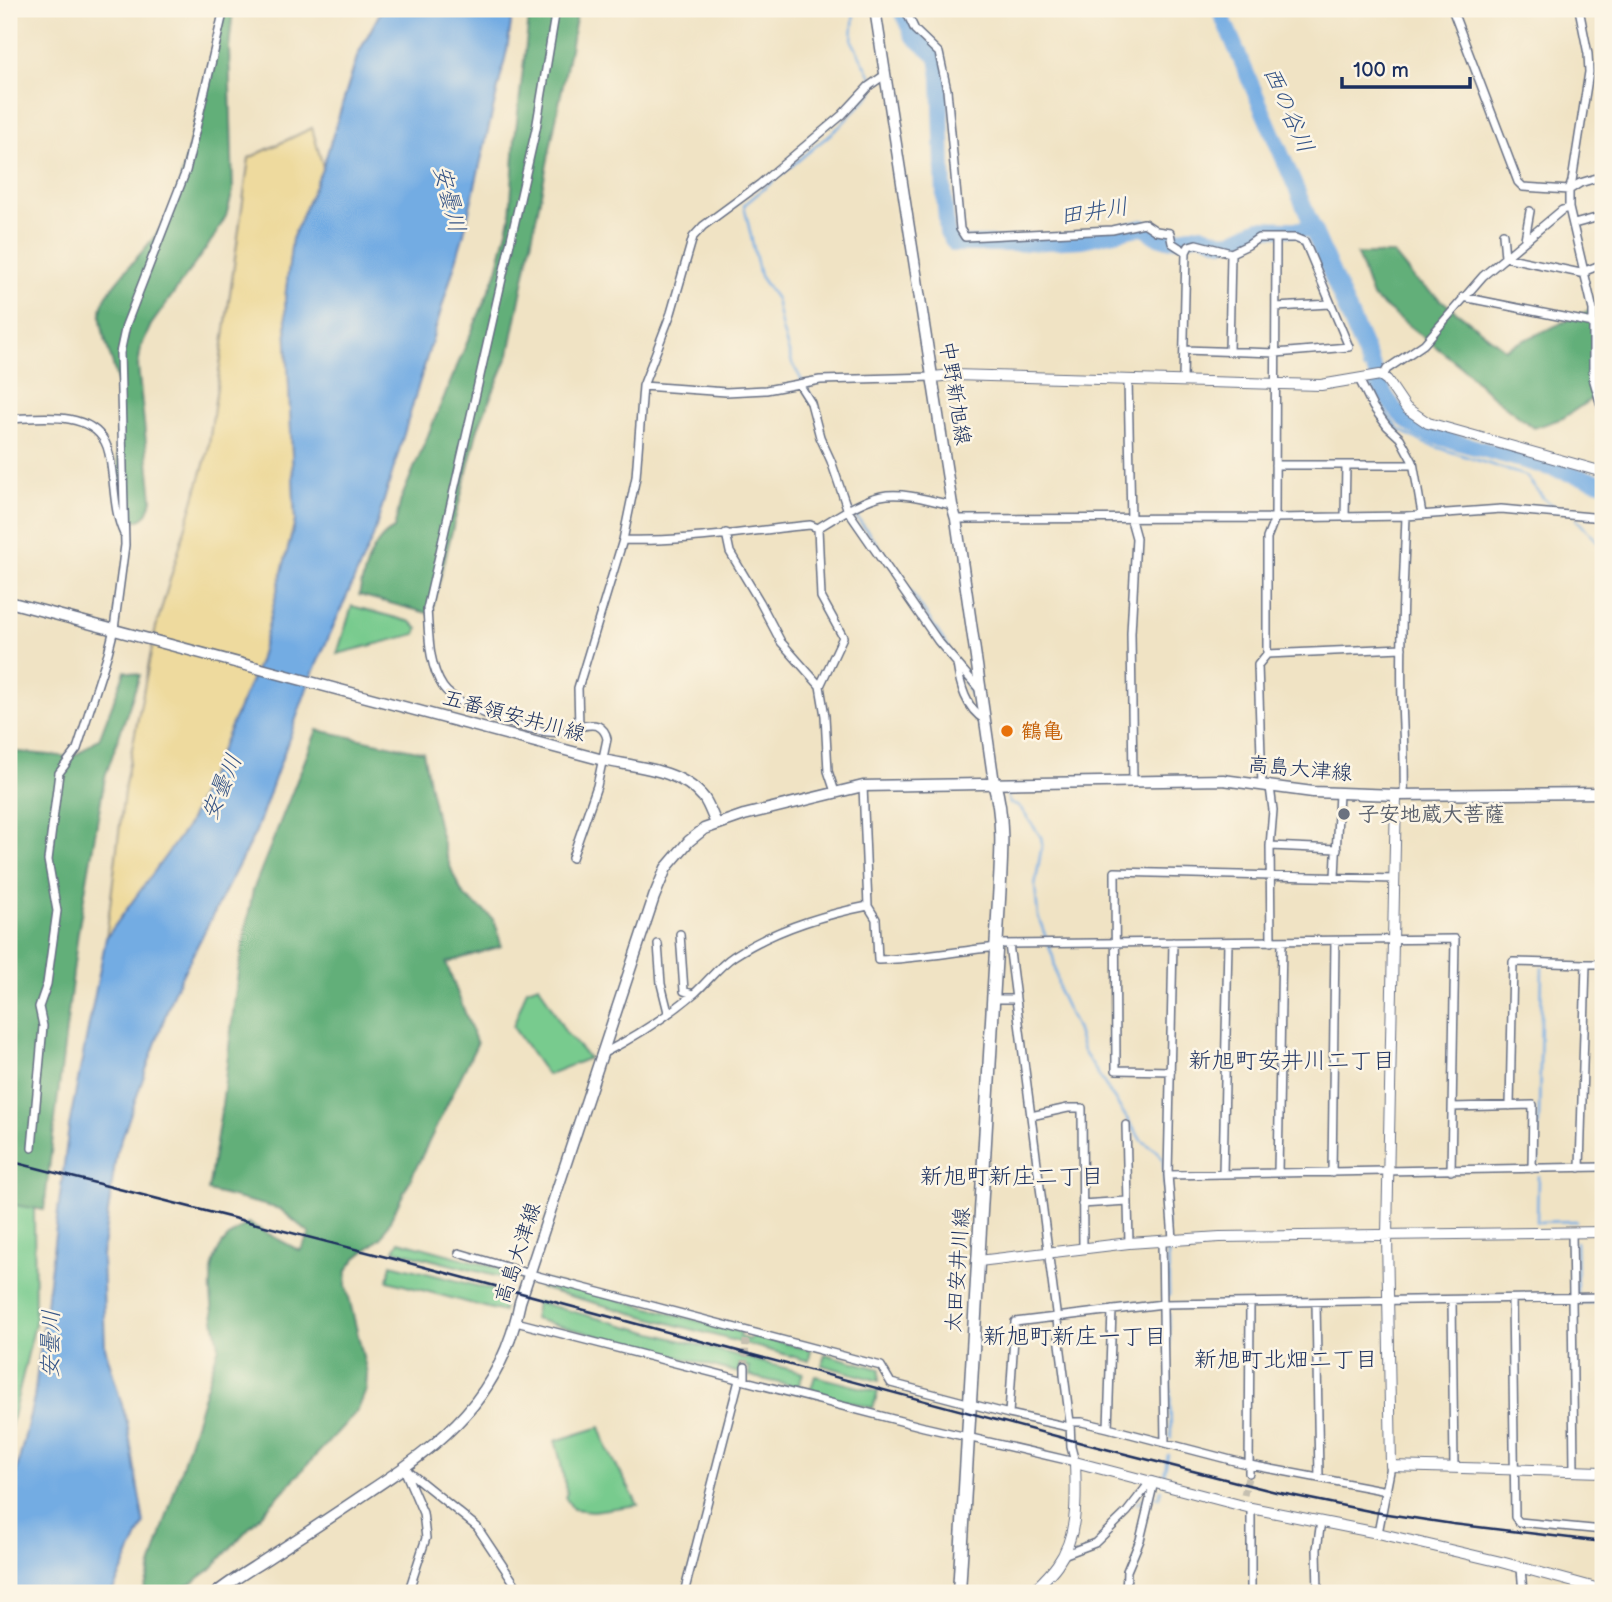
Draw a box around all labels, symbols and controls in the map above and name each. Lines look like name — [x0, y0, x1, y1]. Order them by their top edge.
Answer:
scale bar — [1342, 46, 1470, 90]
text: 100 m — [1353, 58, 1409, 83]
water label: 西の谷川 — [1257, 62, 1319, 158]
water label: 安曇川 — [427, 162, 471, 236]
water label: 田井川 — [1058, 193, 1130, 231]
street label: 中野新旭線 — [934, 339, 976, 447]
street label: 五番領安井川線 — [440, 685, 588, 747]
place label: 鶴亀 — [1021, 719, 1063, 744]
marker: 鶴亀 — [999, 723, 1015, 739]
water label: 安曇川 — [196, 750, 248, 824]
street label: 高島大津線 — [1247, 752, 1353, 786]
place label: 子安地蔵大菩薩 — [1358, 802, 1505, 827]
marker: 子安地蔵大菩薩 — [1336, 806, 1352, 822]
district label: 新旭町安井川二丁目 — [1189, 1047, 1396, 1075]
district label: 新旭町新庄二丁目 — [920, 1163, 1104, 1191]
street label: 高島大津線 — [490, 1199, 546, 1307]
street label: 太田安井川線 — [941, 1206, 975, 1334]
water label: 安曇川 — [36, 1309, 66, 1379]
district label: 新旭町新庄一丁目 — [983, 1323, 1167, 1351]
district label: 新旭町北畑二丁目 — [1194, 1346, 1378, 1374]

